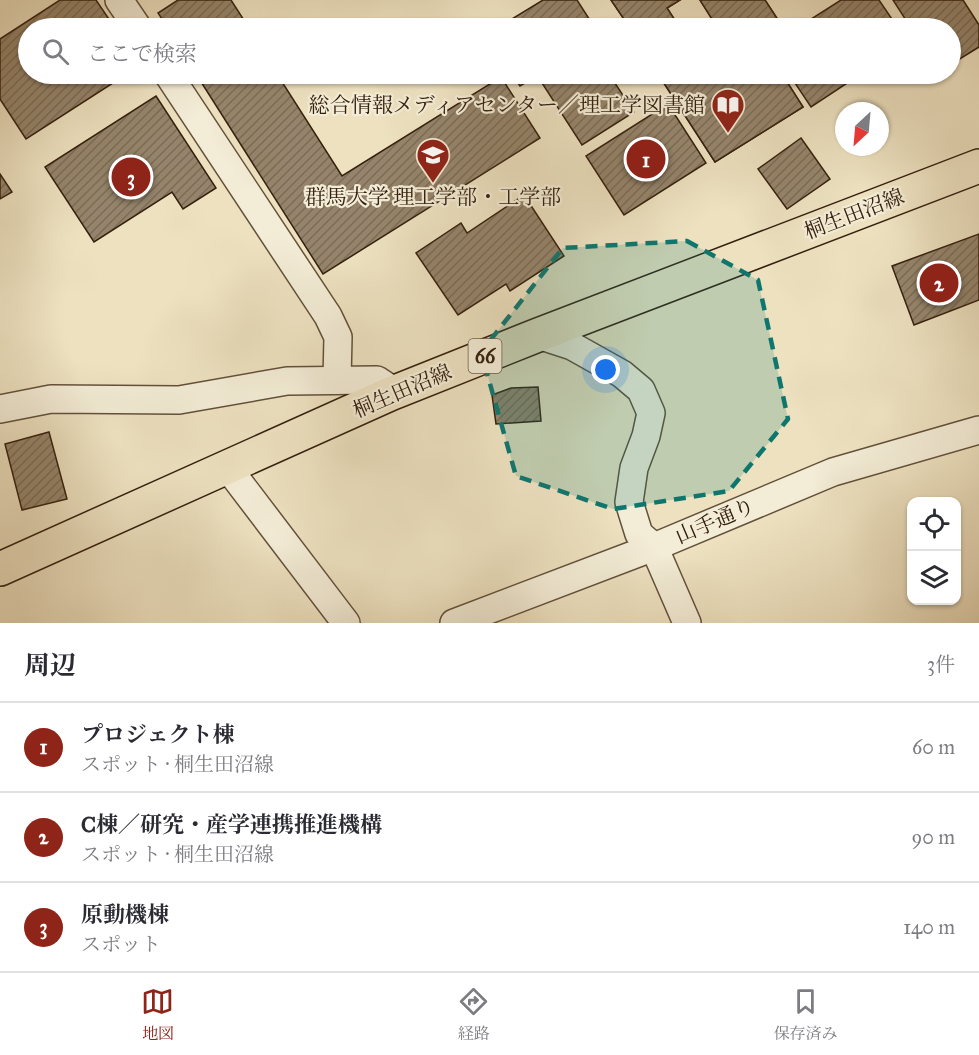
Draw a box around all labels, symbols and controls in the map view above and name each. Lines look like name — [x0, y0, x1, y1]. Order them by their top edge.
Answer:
search box — [18, 18, 961, 84]
icon: search — [39, 35, 72, 68]
text: ここで検索 — [87, 40, 197, 67]
library icon: 総合情報メディアセンター／理工学図書館 — [710, 87, 746, 134]
place label: 総合情報メディアセンター／理工学図書館 — [309, 92, 705, 118]
north arrow — [835, 102, 889, 156]
pin: 1 — [626, 136, 666, 182]
school or university icon: 群馬大学 理工学部・工学部 — [415, 137, 451, 184]
pin: 3 — [112, 154, 150, 200]
street label: 桐生田沼線 — [800, 183, 908, 245]
place label: 群馬大学 理工学部・工学部 — [305, 184, 561, 210]
pin: 2 — [920, 260, 958, 306]
road number: 66 — [468, 339, 502, 373]
your location — [591, 355, 620, 384]
street label: 桐生田沼線 — [349, 359, 455, 423]
street label: 山手通り — [671, 493, 759, 549]
map controls — [907, 497, 961, 605]
button: locate — [907, 497, 961, 551]
button: layers — [907, 551, 961, 605]
text: 周辺 — [24, 649, 76, 681]
text: 3件 — [927, 652, 955, 676]
text: プロジェクト棟 — [81, 721, 235, 748]
text: 1 — [40, 735, 47, 759]
text: 60 m — [912, 735, 955, 759]
text: スポット · 桐生田沼線 — [81, 752, 274, 776]
text: C棟／研究・産学連携推進機構 — [81, 811, 382, 838]
text: 2 — [39, 825, 48, 849]
text: 90 m — [912, 825, 955, 849]
text: スポット · 桐生田沼線 — [81, 842, 274, 866]
text: 原動機棟 — [81, 901, 169, 928]
text: 3 — [40, 915, 48, 939]
text: 140 m — [903, 915, 955, 939]
text: スポット — [81, 932, 161, 956]
tab: 地図 — [141, 985, 174, 1044]
tab: 経路 — [457, 985, 490, 1044]
tab: 保存済み — [773, 985, 837, 1044]

